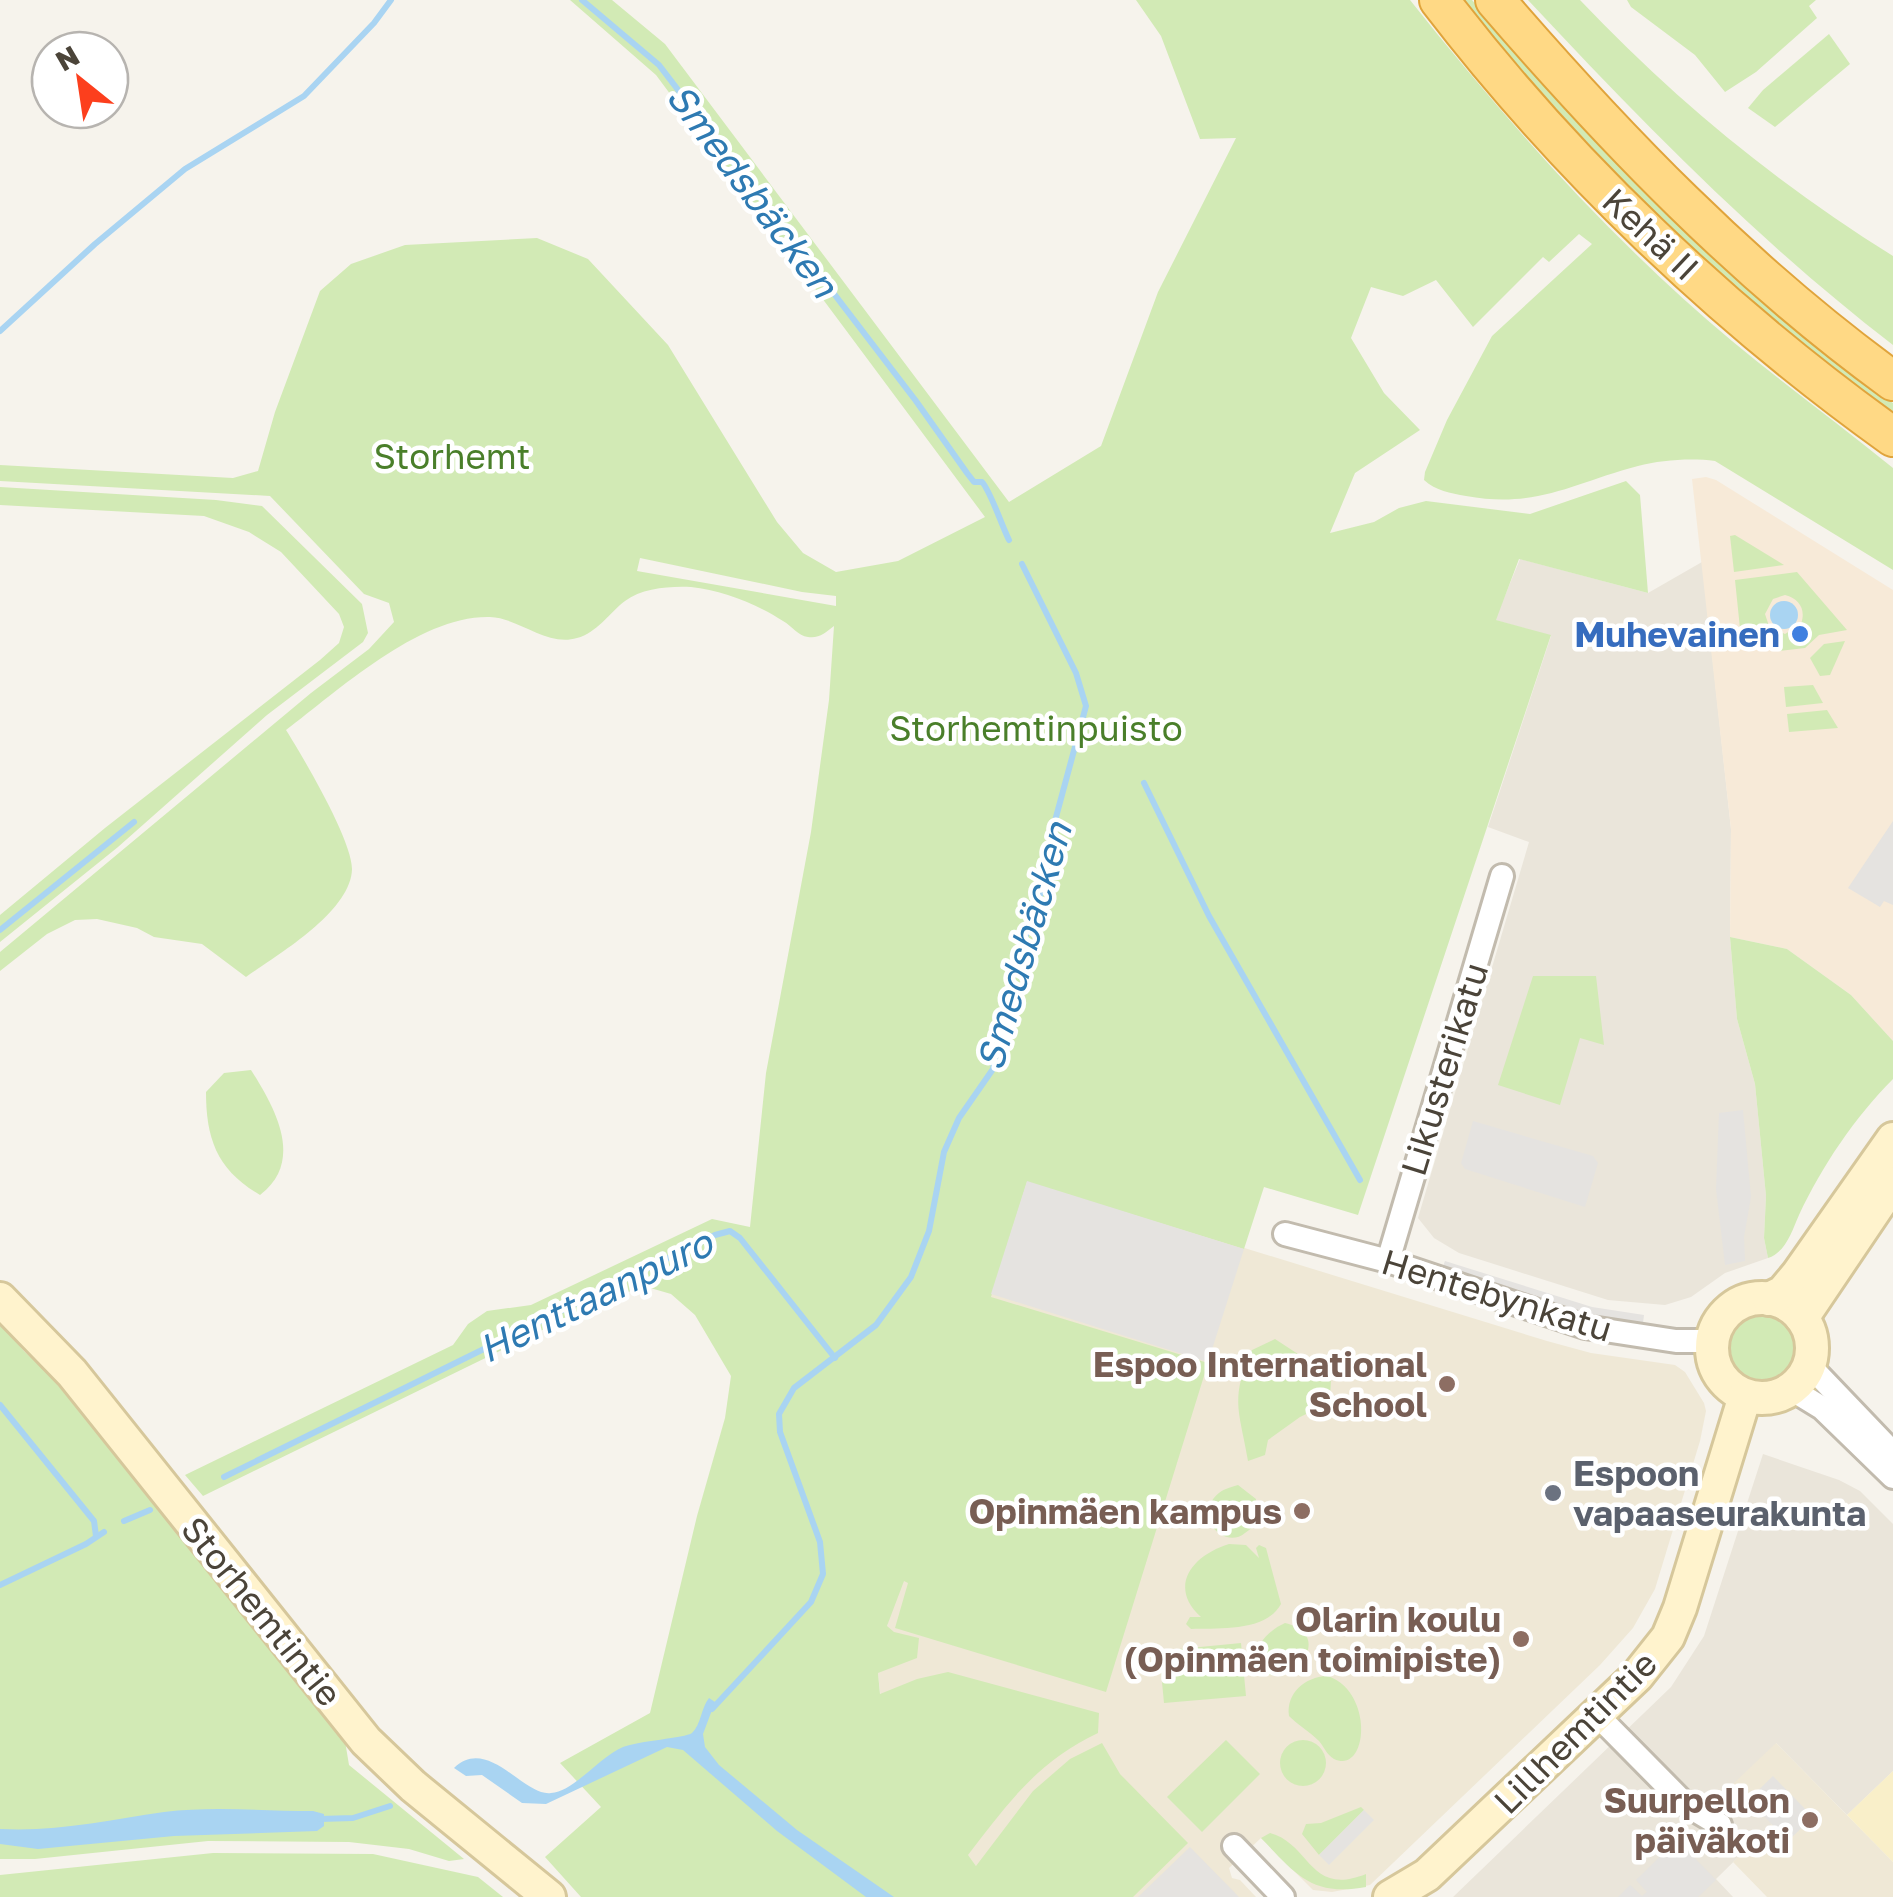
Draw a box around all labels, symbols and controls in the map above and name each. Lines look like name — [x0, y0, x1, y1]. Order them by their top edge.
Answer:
north arrow — [30, 30, 130, 130]
text: N — [50, 38, 85, 78]
water label: Smedsbäcken — [658, 75, 849, 307]
street label: Kehä II — [1594, 179, 1708, 289]
park label: Storhemt — [374, 435, 530, 477]
place label: Muhevainen — [1574, 613, 1780, 655]
marker: Muhevainen — [1789, 623, 1811, 645]
park label: Storhemtinpuisto — [889, 707, 1183, 749]
water label: Smedsbäcken — [966, 816, 1080, 1075]
street label: Likusterikatu — [1392, 958, 1496, 1180]
water label: Henttaanpuro — [471, 1218, 721, 1371]
street label: Hentebynkatu — [1377, 1240, 1617, 1350]
place label: Espoo International School — [1093, 1343, 1427, 1425]
marker: Espoo International School — [1436, 1373, 1458, 1395]
place label: Espoon vapaaseurakunta — [1573, 1452, 1866, 1534]
marker: Espoon vapaaseurakunta — [1542, 1482, 1564, 1504]
place label: Opinmäen kampus — [968, 1490, 1282, 1532]
marker: Opinmäen kampus — [1291, 1500, 1313, 1522]
street label: Storhemtintie — [173, 1508, 351, 1714]
place label: Olarin koulu (Opinmäen toimipiste) — [1124, 1598, 1501, 1680]
marker: Olarin koulu (Opinmäen toimipiste) — [1510, 1628, 1532, 1650]
street label: Lillhemtintie — [1485, 1642, 1665, 1822]
place label: Suurpellon päiväkoti — [1604, 1779, 1790, 1861]
marker: Suurpellon päiväkoti — [1799, 1809, 1821, 1831]

